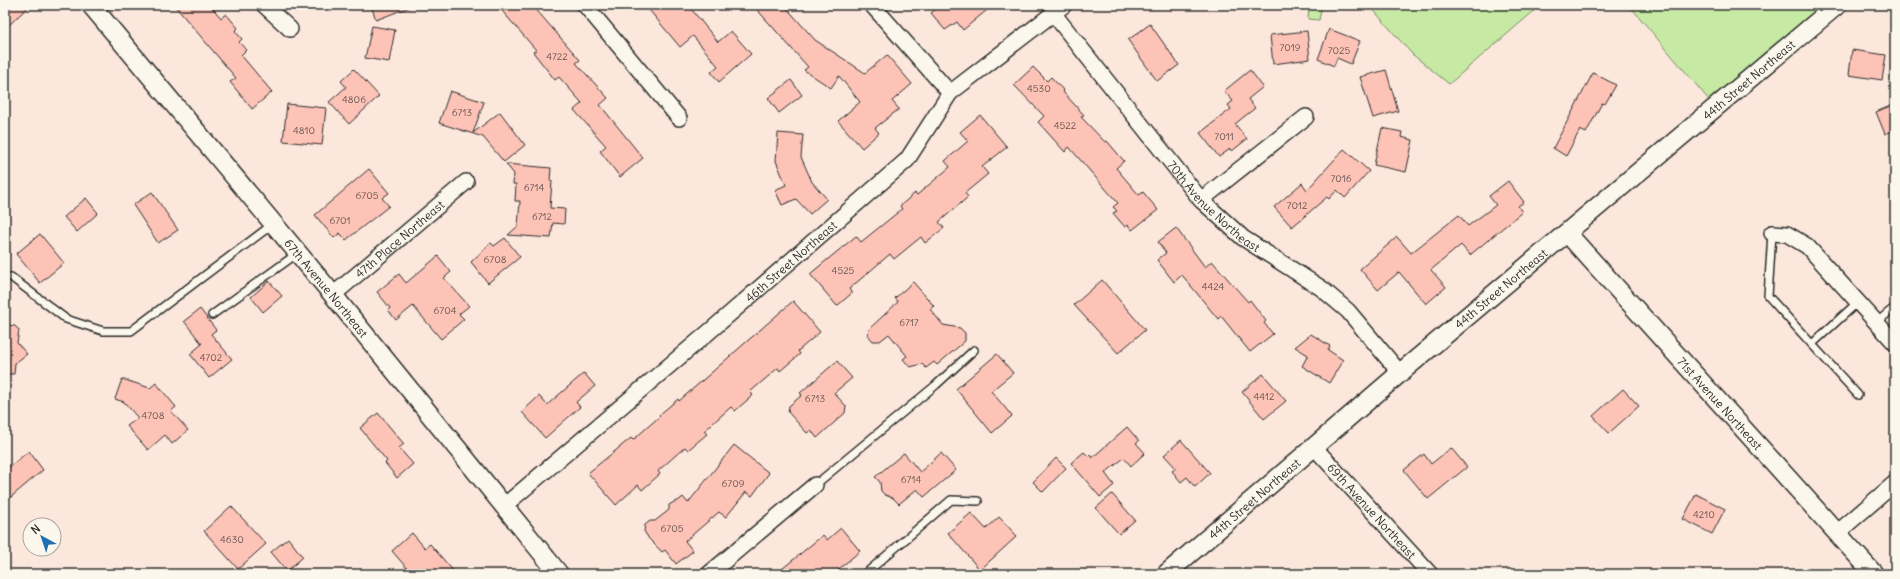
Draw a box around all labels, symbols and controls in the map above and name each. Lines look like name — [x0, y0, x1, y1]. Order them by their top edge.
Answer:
street label: 44th Street Northeast — [1699, 36, 1798, 123]
house number: 7019 — [1279, 41, 1301, 54]
house number: 7025 — [1328, 44, 1351, 57]
house number: 4722 — [546, 50, 568, 63]
house number: 4530 — [1027, 82, 1051, 95]
house number: 4806 — [342, 93, 366, 106]
house number: 6713 — [452, 106, 472, 119]
house number: 4522 — [1054, 119, 1077, 132]
house number: 4810 — [293, 124, 315, 137]
house number: 7011 — [1214, 130, 1234, 143]
street label: 70th Avenue Northeast — [1165, 157, 1263, 255]
house number: 7016 — [1330, 172, 1352, 185]
house number: 6714 — [524, 181, 544, 194]
house number: 6705 — [356, 189, 379, 202]
street label: 47th Place Northeast — [352, 197, 447, 281]
house number: 7012 — [1287, 199, 1308, 212]
house number: 6712 — [532, 210, 553, 223]
house number: 6701 — [329, 214, 351, 227]
street label: 46th Street Northeast — [742, 217, 839, 305]
street label: 67th Avenue Northeast — [281, 235, 372, 340]
street label: 44th Street Northeast — [1451, 245, 1550, 331]
house number: 6708 — [483, 253, 507, 266]
house number: 4525 — [832, 264, 855, 277]
house number: 4424 — [1202, 280, 1225, 293]
house number: 6704 — [433, 304, 457, 317]
house number: 6717 — [899, 316, 919, 329]
house number: 4702 — [200, 351, 223, 364]
street label: 71st Avenue Northeast — [1675, 354, 1766, 453]
house number: 4412 — [1254, 390, 1275, 403]
house number: 6713 — [805, 392, 825, 405]
house number: 4708 — [142, 409, 165, 422]
street label: 44th Street Northeast — [1205, 455, 1303, 542]
street label: 69th Avenue Northeast — [1324, 459, 1420, 562]
house number: 6714 — [901, 473, 921, 486]
house number: 6709 — [722, 477, 745, 490]
house number: 4210 — [1693, 508, 1715, 521]
north arrow — [22, 517, 62, 557]
text: N — [28, 522, 43, 537]
house number: 6705 — [661, 522, 684, 535]
house number: 4630 — [220, 533, 244, 546]

